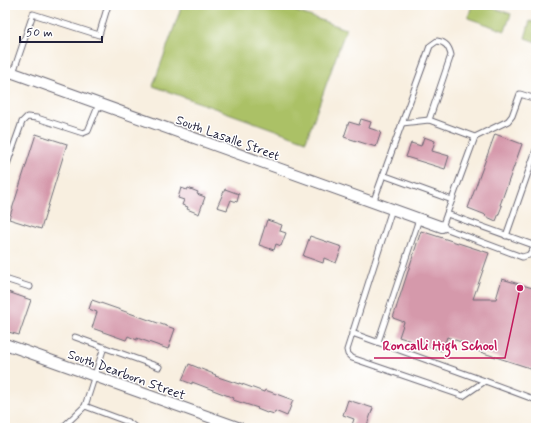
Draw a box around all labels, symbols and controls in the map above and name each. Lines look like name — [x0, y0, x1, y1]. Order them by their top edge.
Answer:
scale bar — [20, 18, 102, 44]
text: 50 m — [26, 25, 53, 41]
street label: South Lasalle Street — [173, 112, 282, 165]
callout: Roncalli High School — [374, 332, 505, 358]
text: Roncalli High School — [382, 337, 498, 358]
street label: South Dearborn Street — [65, 346, 188, 405]

